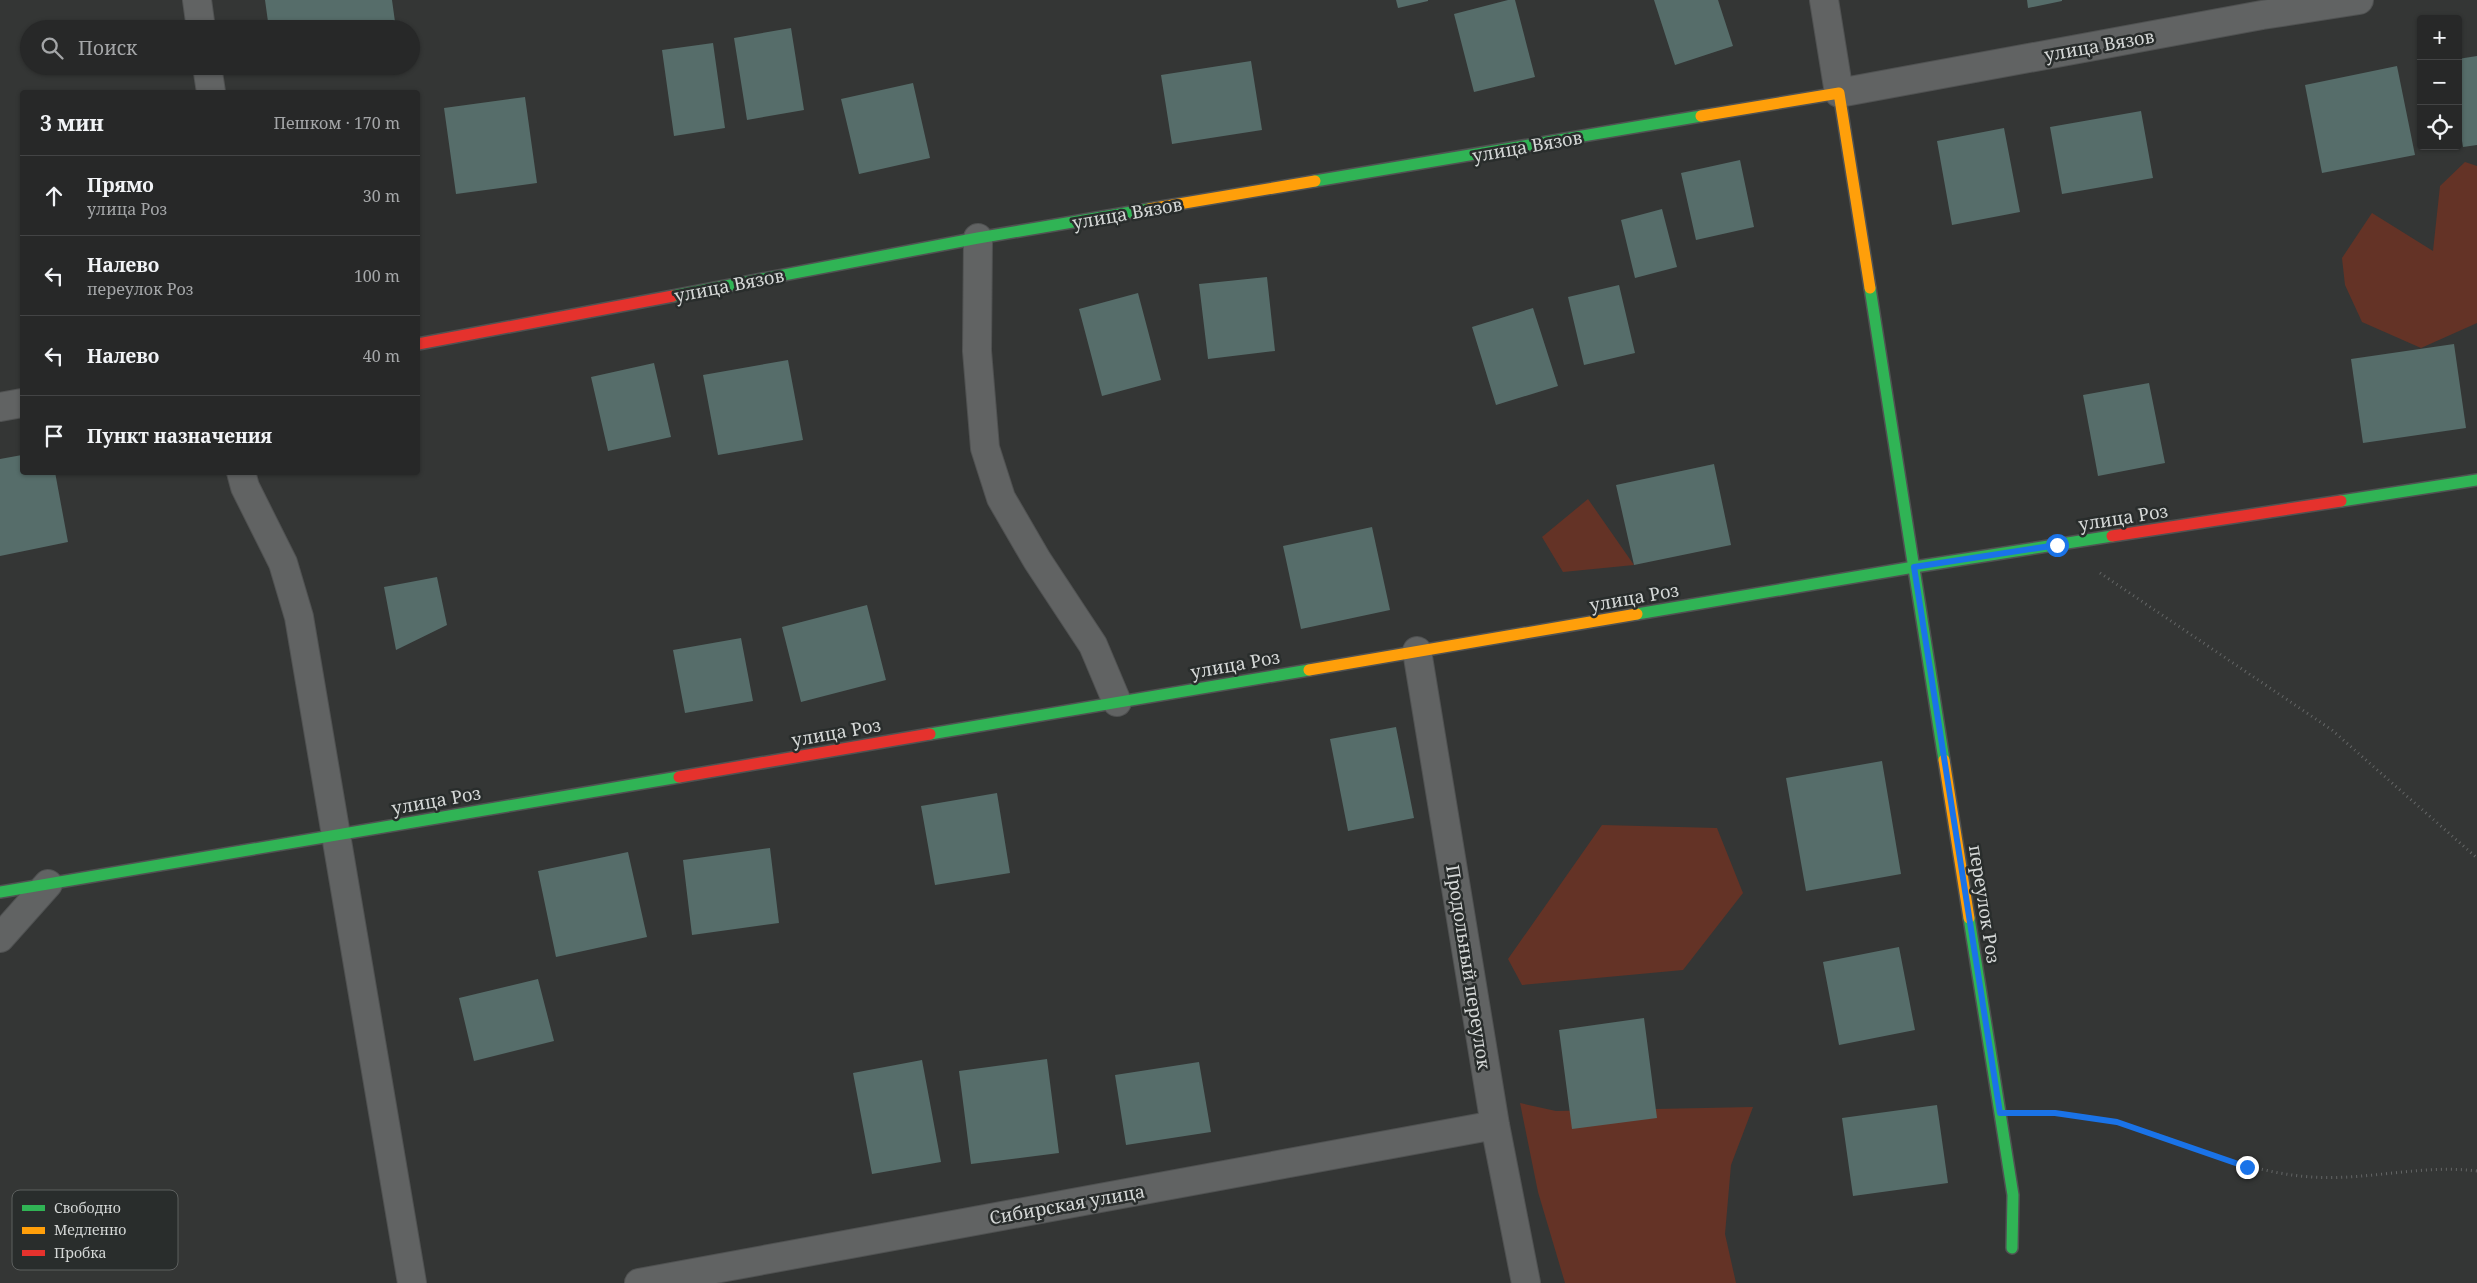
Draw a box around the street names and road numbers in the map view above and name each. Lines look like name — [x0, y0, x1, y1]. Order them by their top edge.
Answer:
street label: улица Вязов — [2042, 24, 2156, 66]
street label: улица Вязов — [1470, 125, 1584, 167]
street label: улица Вязов — [1070, 192, 1184, 234]
street label: улица Вязов — [672, 263, 786, 307]
street label: улица Роз — [2077, 498, 2169, 536]
street label: улица Роз — [1587, 577, 1681, 617]
street label: улица Роз — [1188, 644, 1282, 684]
street label: улица Роз — [789, 712, 883, 752]
street label: улица Роз — [389, 780, 483, 820]
street label: переулок Роз — [1964, 843, 2006, 965]
street label: Продольный переулок — [1441, 863, 1497, 1071]
street label: Сибирская улица — [987, 1179, 1147, 1229]

